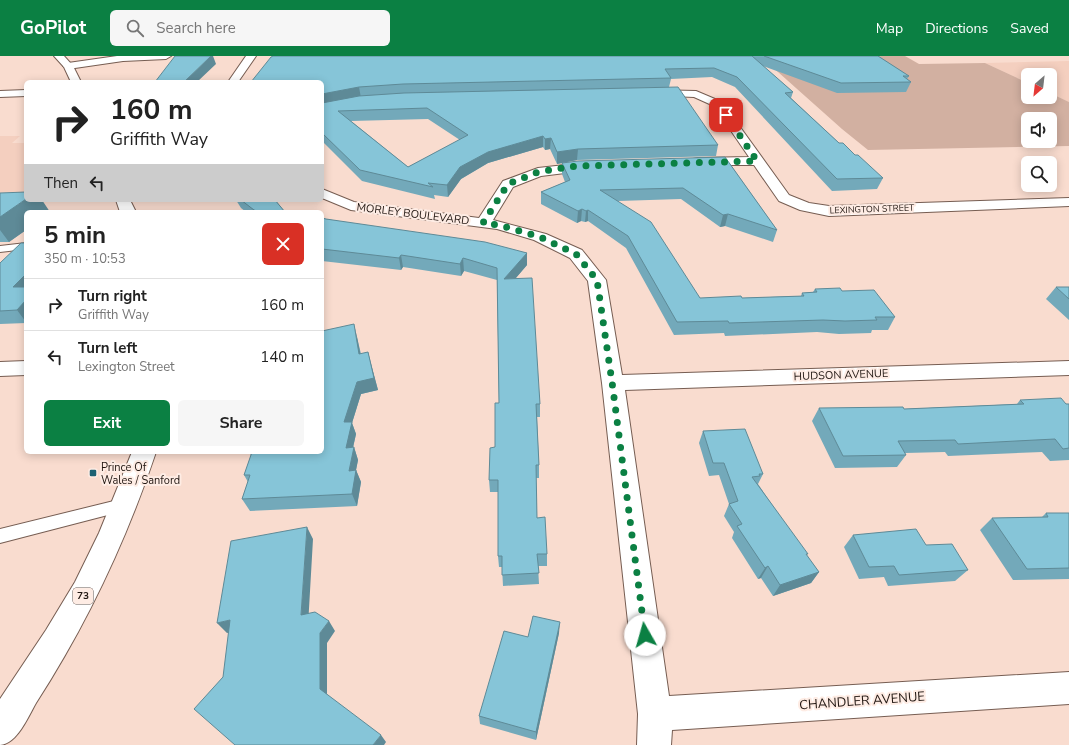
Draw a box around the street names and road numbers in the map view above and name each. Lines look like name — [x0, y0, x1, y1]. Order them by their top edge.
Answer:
street label: MORLEY BOULEVARD — [356, 200, 470, 228]
street label: LEXINGTON STREET — [829, 202, 915, 216]
street label: HUDSON AVENUE — [793, 366, 889, 384]
road number: 73 — [73, 588, 93, 604]
street label: CHANDLER AVENUE — [799, 688, 925, 714]

